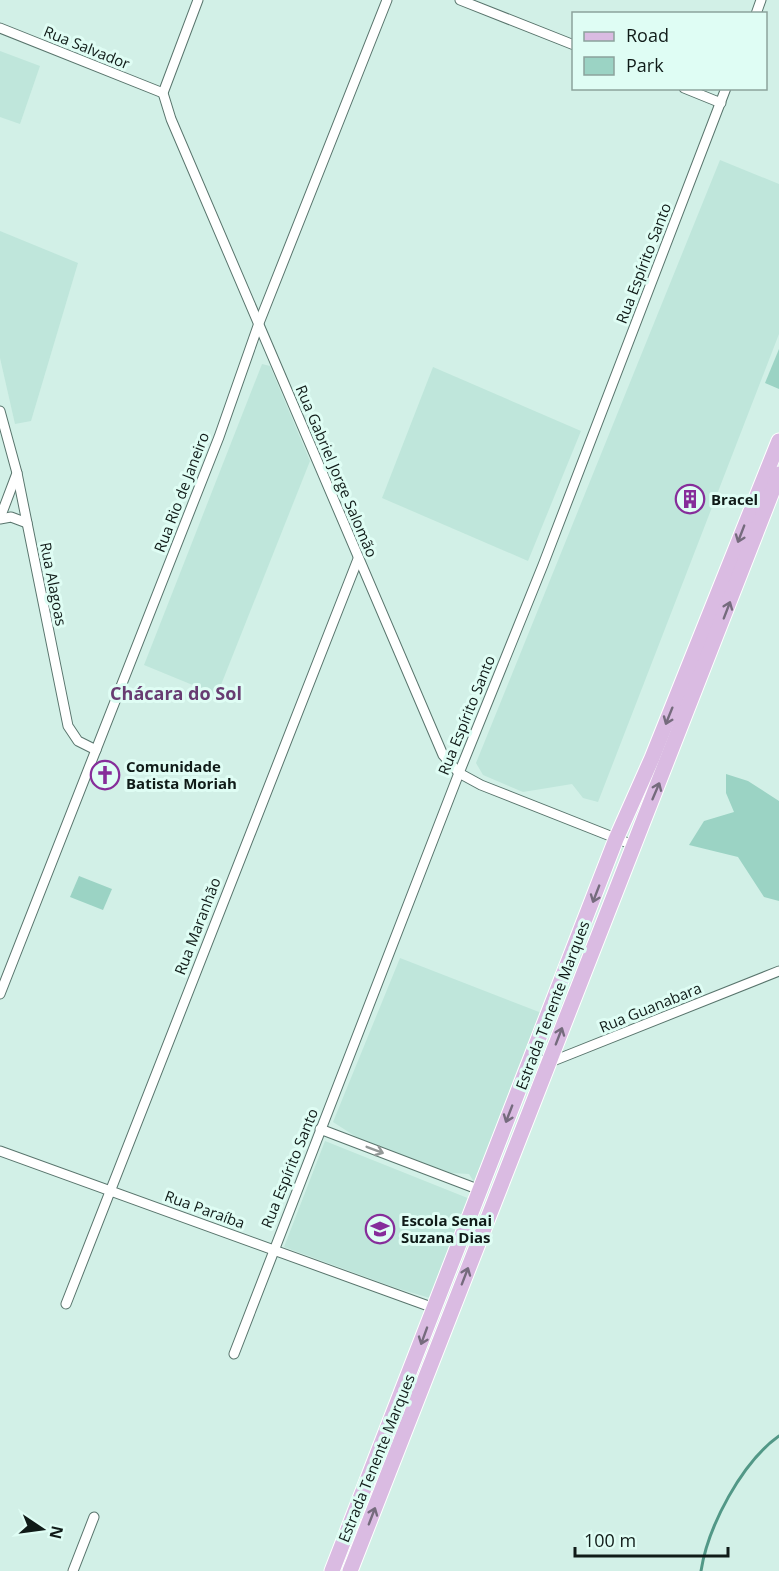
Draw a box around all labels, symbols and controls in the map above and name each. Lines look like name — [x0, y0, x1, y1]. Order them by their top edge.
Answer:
legend — [572, 12, 767, 90]
street label: Rua Salvador — [41, 21, 133, 73]
text: Road — [626, 23, 669, 47]
text: Park — [626, 53, 664, 77]
street label: Rua Espírito Santo — [611, 200, 675, 326]
street label: Rua Gabriel Jorge Salomão — [292, 382, 382, 560]
street label: Rua Rio de Janeiro — [149, 429, 213, 555]
building icon: Bracel — [674, 483, 706, 515]
place label: Bracel — [711, 489, 758, 509]
one-way arrow — [735, 525, 746, 543]
street label: Rua Alagoas — [36, 540, 72, 628]
one-way arrow — [723, 601, 734, 620]
street label: Rua Espírito Santo — [433, 652, 499, 778]
district label: Chácara do Sol — [110, 681, 242, 705]
one-way arrow — [663, 706, 674, 724]
place label: Comunidade Batista Moriah — [126, 756, 237, 793]
church icon: Comunidade Batista Moriah — [89, 759, 121, 791]
one-way arrow — [651, 783, 662, 801]
street label: Rua Maranhão — [169, 874, 225, 978]
one-way arrow — [590, 884, 601, 903]
street label: Estrada Tenente Marques — [510, 917, 594, 1093]
street label: Rua Guanabara — [596, 977, 704, 1037]
one-way arrow — [554, 1027, 565, 1045]
street label: Rua Espírito Santo — [256, 1105, 322, 1231]
one-way arrow — [503, 1105, 514, 1123]
one-way arrow — [365, 1145, 384, 1156]
street label: Rua Paraíba — [162, 1185, 248, 1233]
place label: Escola Senai Suzana Dias — [401, 1210, 492, 1247]
school or university icon: Escola Senai Suzana Dias — [364, 1213, 396, 1245]
one-way arrow — [461, 1267, 472, 1286]
one-way arrow — [418, 1326, 429, 1344]
street label: Estrada Tenente Marques — [333, 1371, 419, 1545]
north arrow — [12, 1499, 72, 1559]
one-way arrow — [367, 1508, 378, 1526]
scale bar — [575, 1520, 728, 1558]
text: N — [44, 1524, 69, 1541]
text: 100 m — [584, 1528, 636, 1552]

